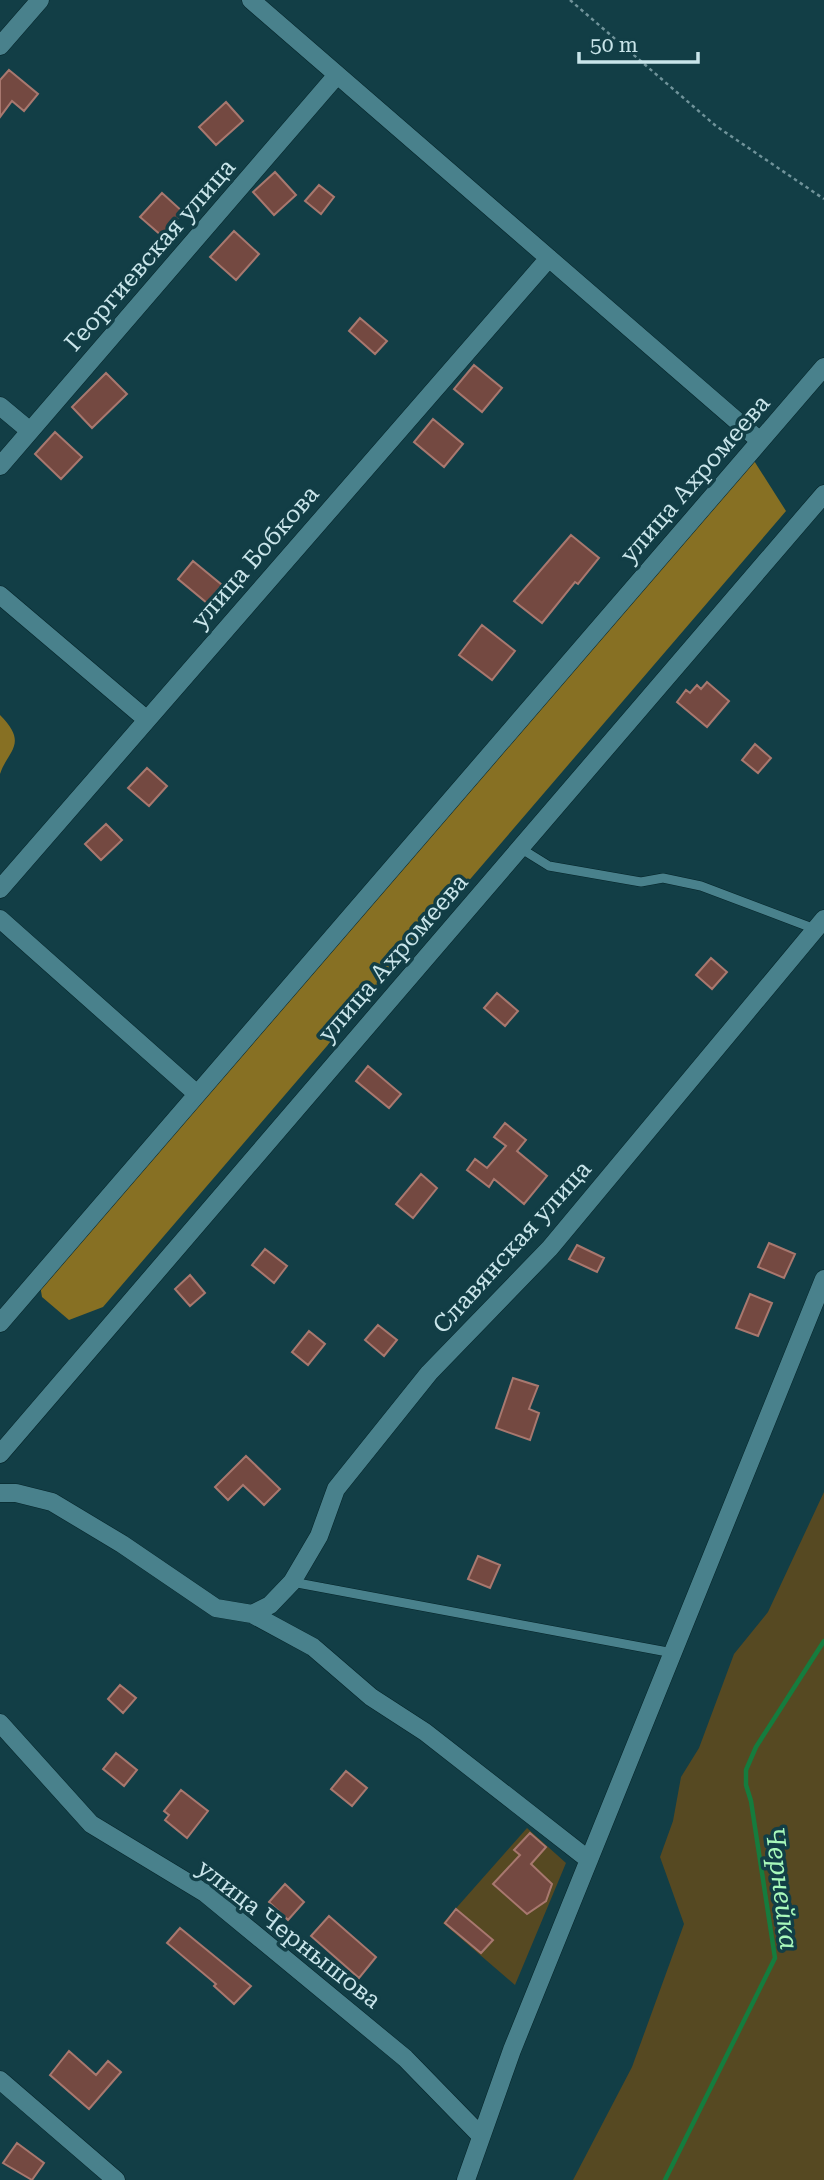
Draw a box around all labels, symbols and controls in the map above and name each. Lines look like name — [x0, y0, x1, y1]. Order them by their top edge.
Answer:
scale bar — [579, 21, 698, 65]
text: 50 m — [590, 33, 638, 57]
street label: Георгиевская улица — [59, 153, 241, 357]
street label: улица Ахромеева — [614, 389, 776, 569]
street label: улица Бобкова — [185, 480, 325, 634]
street label: улица Ахромеева — [312, 868, 474, 1048]
street label: Славянская улица — [427, 1155, 597, 1339]
water label: Чернейка — [760, 1825, 804, 1951]
street label: улица Чернышова — [192, 1854, 386, 2014]

